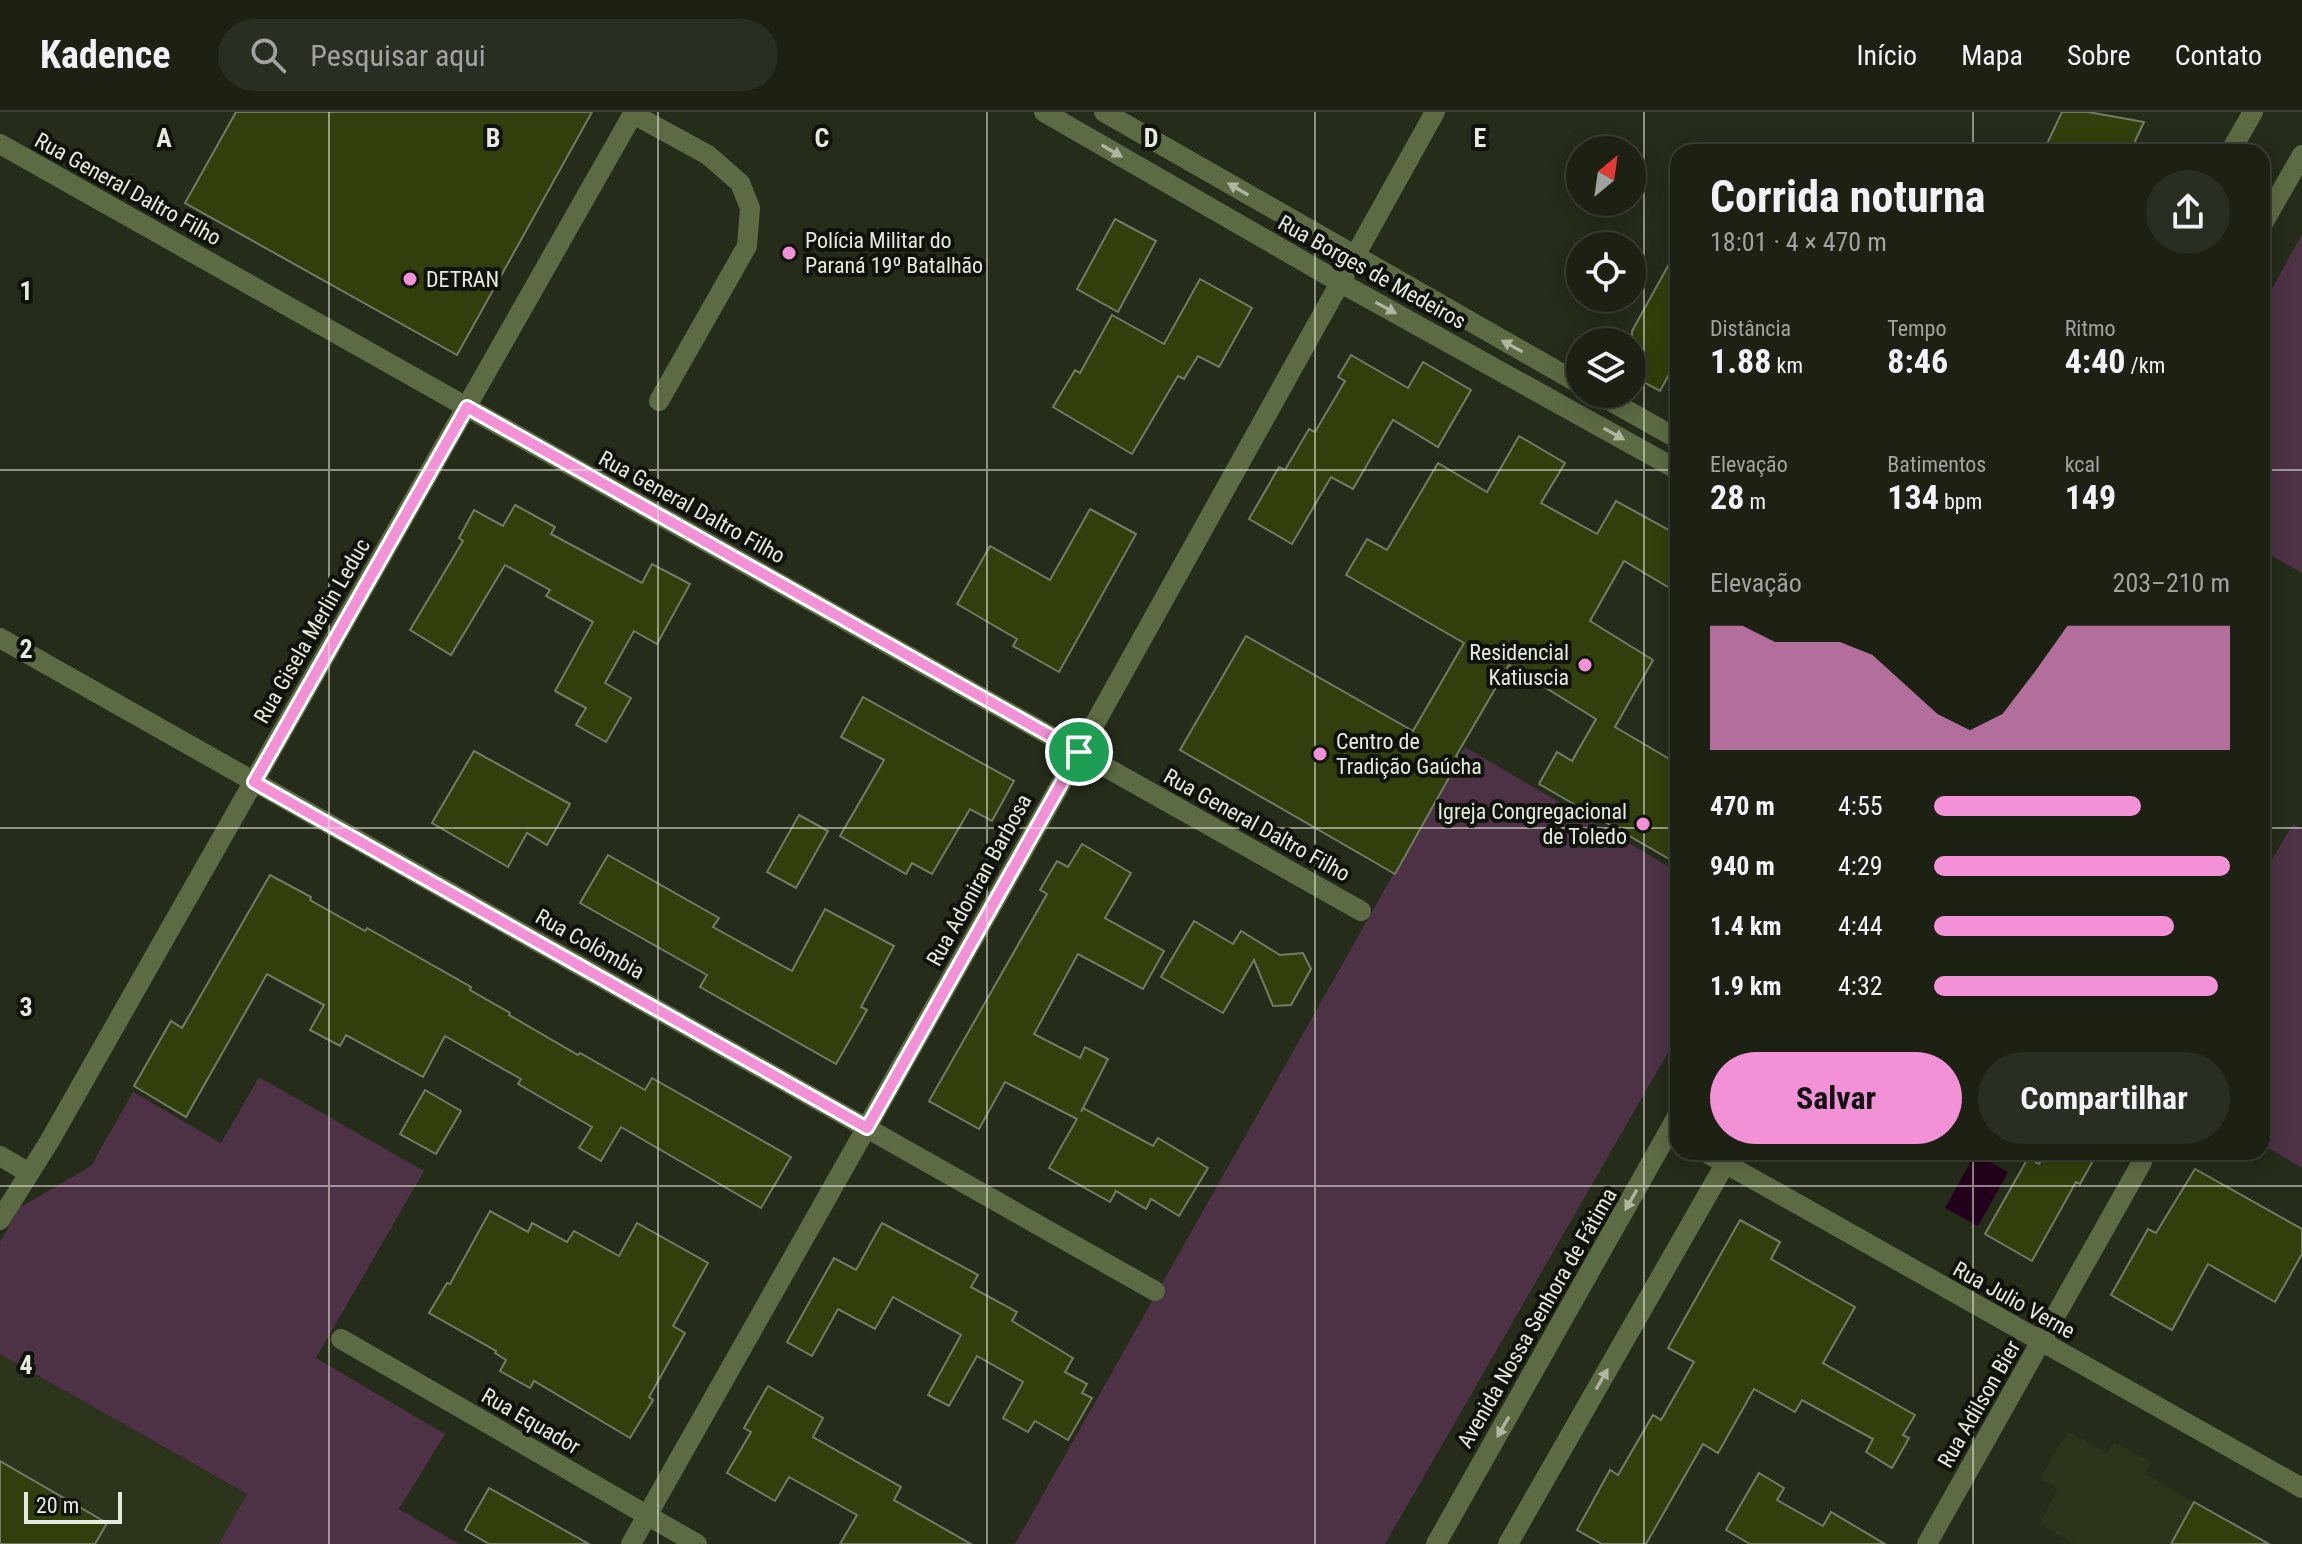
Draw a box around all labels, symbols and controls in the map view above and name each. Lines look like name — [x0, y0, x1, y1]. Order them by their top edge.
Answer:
search box — [218, 19, 778, 91]
text: Kadence — [40, 33, 170, 77]
icon: search — [246, 33, 290, 77]
text: Pesquisar aqui — [310, 38, 486, 73]
text: Início — [1857, 39, 1917, 72]
text: Mapa — [1961, 39, 2023, 72]
text: Sobre — [2067, 39, 2131, 72]
text: Contato — [2175, 39, 2262, 72]
text: A — [156, 123, 172, 153]
text: B — [486, 123, 500, 153]
text: C — [815, 123, 830, 153]
text: D — [1144, 123, 1158, 153]
text: E — [1474, 123, 1487, 153]
street label: Rua General Daltro Filho — [31, 127, 225, 251]
north arrow — [1566, 136, 1646, 216]
map controls — [1566, 136, 1646, 408]
one-way arrow — [1101, 144, 1123, 158]
button: share — [2146, 170, 2230, 254]
text: Corrida noturna — [1710, 171, 1986, 223]
one-way arrow — [1227, 182, 1249, 196]
street label: Rua Borges de Medeiros — [1274, 210, 1470, 334]
text: 18:01 · 4 × 470 m — [1710, 227, 1887, 257]
place label: Polícia Militar do Paraná 19º Batalhão — [805, 228, 983, 278]
button: locate — [1566, 232, 1646, 312]
marker: Polícia Militar do Paraná 19º Batalhão — [780, 244, 798, 262]
place label: DETRAN — [426, 267, 499, 292]
marker: DETRAN — [401, 270, 419, 288]
text: 1 — [19, 276, 33, 306]
one-way arrow — [1375, 301, 1397, 315]
text: Distância — [1710, 316, 1791, 341]
text: Tempo — [1887, 316, 1947, 341]
text: Ritmo — [2065, 316, 2116, 341]
button: layers — [1566, 328, 1646, 408]
one-way arrow — [1501, 339, 1523, 353]
text: 1.88 — [1710, 341, 1771, 381]
text: 8:46 — [1887, 341, 1948, 381]
text: 4:40 — [2065, 341, 2126, 381]
text: km — [1771, 353, 1803, 378]
text: /km — [2126, 353, 2165, 378]
one-way arrow — [1602, 427, 1625, 441]
street label: Rua General Daltro Filho — [595, 445, 789, 569]
text: Elevação — [1710, 452, 1788, 477]
text: Batimentos — [1887, 452, 1986, 477]
text: kcal — [2065, 452, 2100, 477]
text: 28 — [1710, 477, 1744, 517]
text: 134 — [1887, 477, 1939, 517]
text: 149 — [2065, 477, 2116, 517]
text: m — [1744, 489, 1766, 514]
text: bpm — [1939, 489, 1982, 514]
street label: Rua Gisela Merlin Leduc — [249, 534, 375, 728]
text: Elevação — [1710, 568, 1802, 598]
text: 203–210 m — [2113, 568, 2230, 598]
text: 2 — [19, 634, 33, 664]
place label: Residencial Katiuscia — [1469, 640, 1569, 690]
marker: Residencial Katiuscia — [1576, 656, 1594, 674]
pin — [1045, 718, 1113, 786]
place label: Centro de Tradição Gaúcha — [1336, 729, 1482, 779]
icon: arrive — [1057, 730, 1101, 774]
marker: Centro de Tradição Gaúcha — [1311, 745, 1329, 763]
street label: Rua General Daltro Filho — [1160, 763, 1354, 887]
street label: Rua Adoniran Barbosa — [921, 790, 1037, 970]
text: 470 m — [1710, 791, 1775, 821]
text: 4:55 — [1838, 791, 1883, 821]
place label: Igreja Congregacional de Toledo — [1438, 799, 1627, 849]
marker: Igreja Congregacional de Toledo — [1634, 815, 1652, 833]
text: 940 m — [1710, 851, 1775, 881]
text: 4:29 — [1838, 851, 1883, 881]
street label: Rua Colômbia — [531, 904, 649, 984]
text: 1.4 km — [1710, 911, 1782, 941]
text: 4:44 — [1838, 911, 1883, 941]
text: 1.9 km — [1710, 971, 1782, 1001]
text: 4:32 — [1838, 971, 1883, 1001]
text: 3 — [19, 992, 33, 1022]
button: Salvar — [1710, 1052, 1962, 1144]
button: Compartilhar — [1978, 1052, 2230, 1144]
street label: Avenida Nossa Senhora de Fátima — [1452, 1184, 1622, 1452]
one-way arrow — [1624, 1189, 1638, 1212]
street label: Rua Julio Verne — [1949, 1256, 2079, 1344]
street label: Rua Adilson Bier — [1933, 1336, 2026, 1472]
text: 4 — [19, 1350, 33, 1380]
one-way arrow — [1595, 1368, 1609, 1390]
street label: Rua Equador — [477, 1383, 585, 1459]
one-way arrow — [1496, 1415, 1510, 1438]
scale bar — [24, 1488, 122, 1524]
text: 20 m — [36, 1493, 79, 1518]

